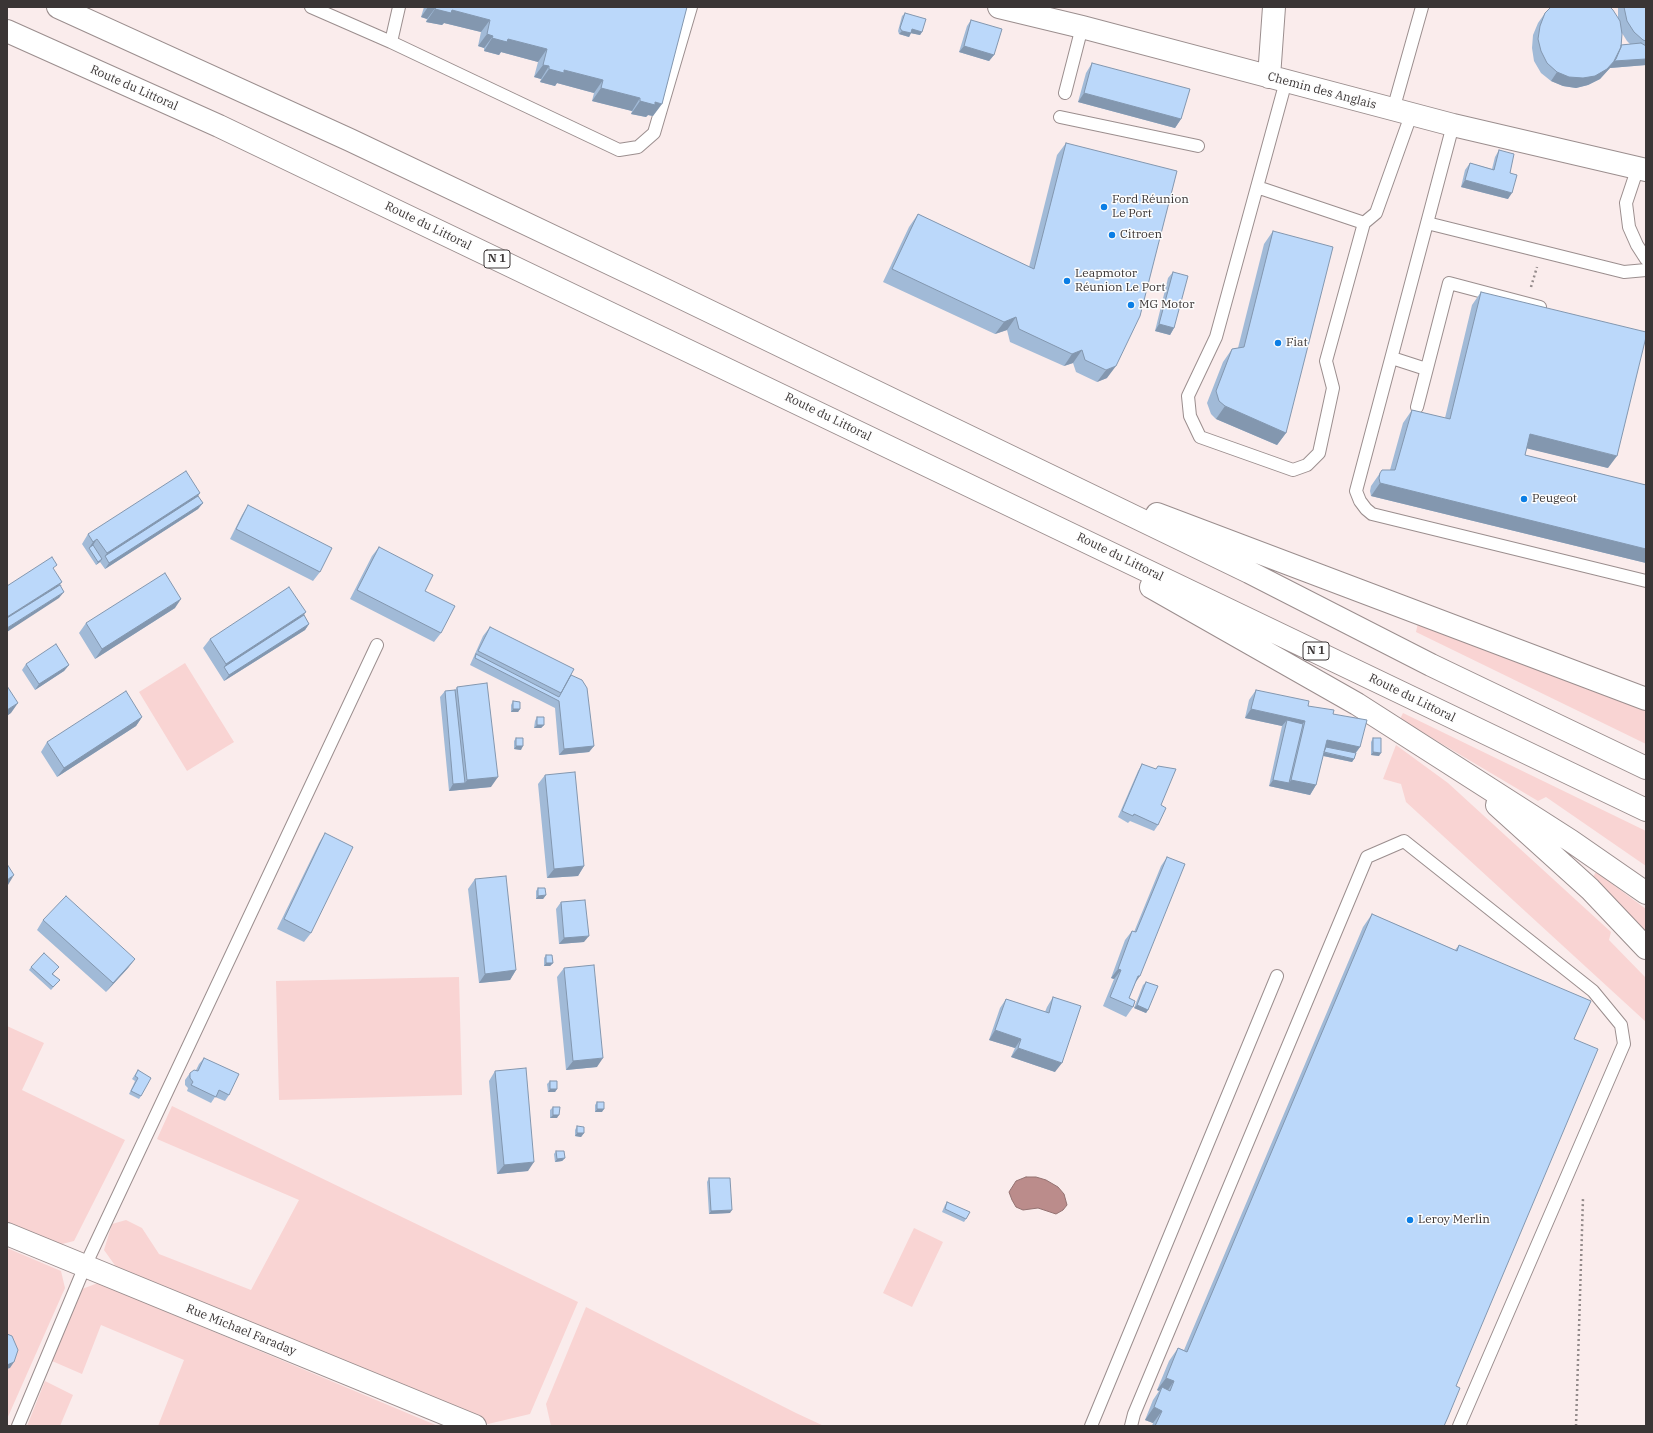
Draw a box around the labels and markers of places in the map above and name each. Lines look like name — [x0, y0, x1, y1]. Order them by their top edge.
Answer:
place label: Ford Réunion Le Port — [1112, 193, 1189, 221]
marker: Ford Réunion Le Port — [1099, 202, 1109, 212]
place label: Citroen — [1120, 228, 1162, 242]
marker: Citroen — [1107, 230, 1117, 240]
place label: Leapmotor Réunion Le Port — [1075, 267, 1165, 295]
marker: Leapmotor Réunion Le Port — [1062, 276, 1072, 286]
place label: MG Motor — [1139, 298, 1194, 312]
marker: MG Motor — [1126, 300, 1136, 310]
place label: Fiat — [1286, 336, 1308, 350]
marker: Fiat — [1273, 338, 1283, 348]
place label: Peugeot — [1532, 492, 1577, 506]
marker: Peugeot — [1519, 494, 1529, 504]
place label: Leroy Merlin — [1418, 1213, 1490, 1227]
marker: Leroy Merlin — [1405, 1215, 1415, 1225]

